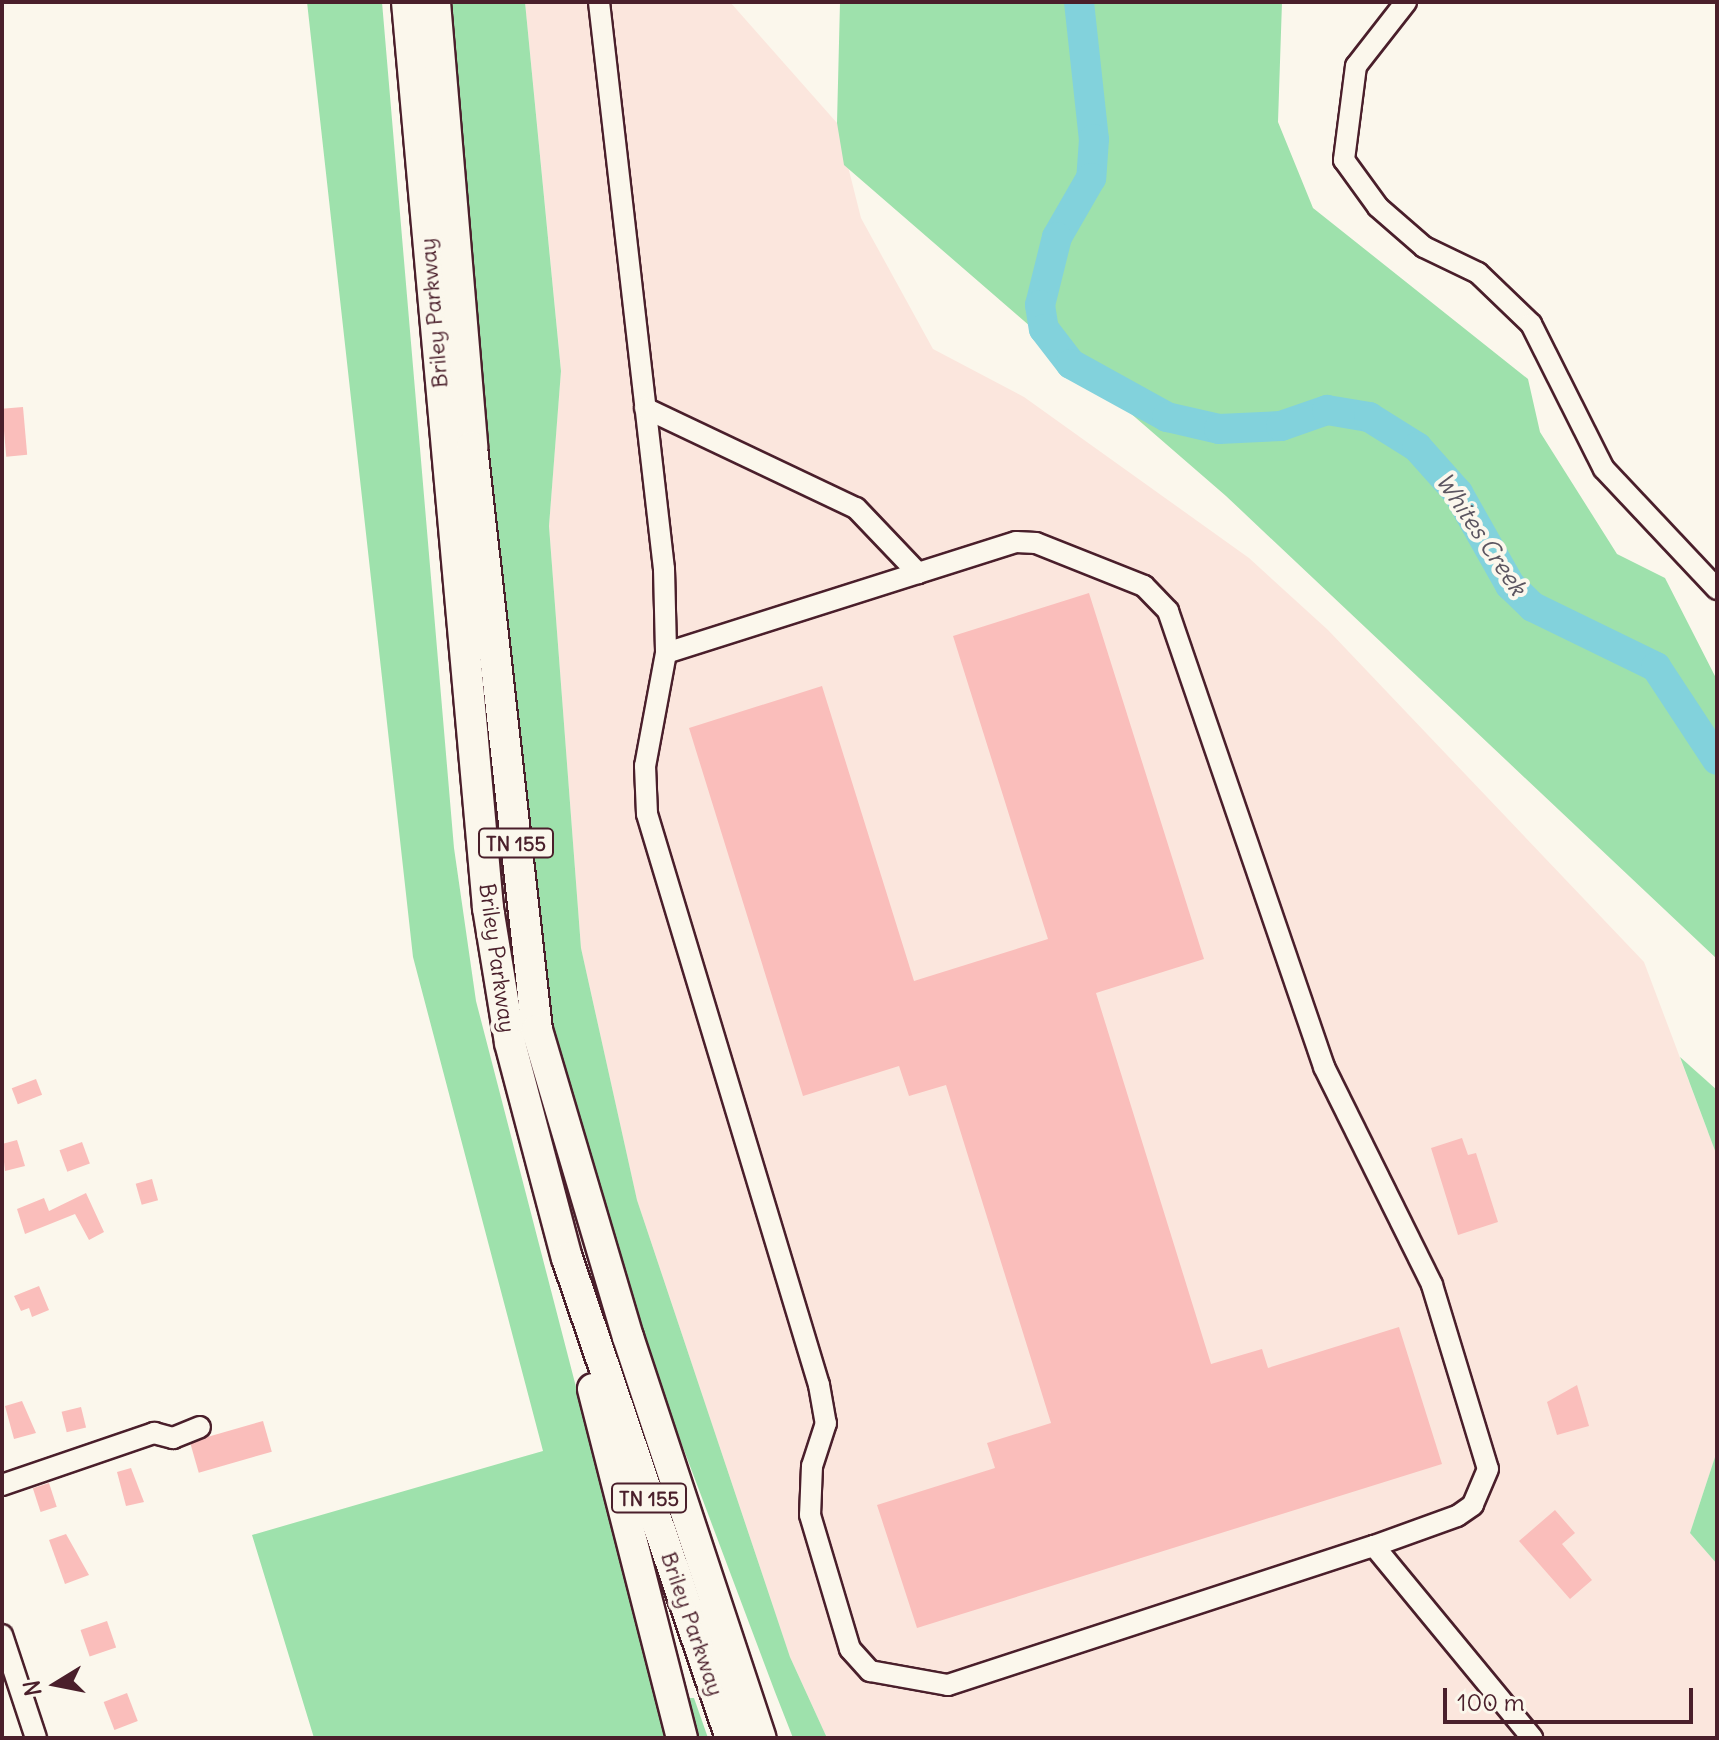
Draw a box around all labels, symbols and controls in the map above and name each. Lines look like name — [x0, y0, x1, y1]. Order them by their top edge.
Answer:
street label: Briley Parkway — [414, 237, 454, 389]
water label: Whites Creek — [1430, 467, 1532, 601]
road number: TN 155 — [478, 827, 554, 859]
street label: Briley Parkway — [473, 882, 521, 1034]
road number: TN 155 — [611, 1482, 687, 1514]
street label: Briley Parkway — [655, 1549, 729, 1699]
north arrow — [16, 1644, 96, 1724]
scale bar — [1447, 1672, 1697, 1722]
text: N — [17, 1678, 47, 1698]
text: 100 m — [1457, 1687, 1525, 1717]

